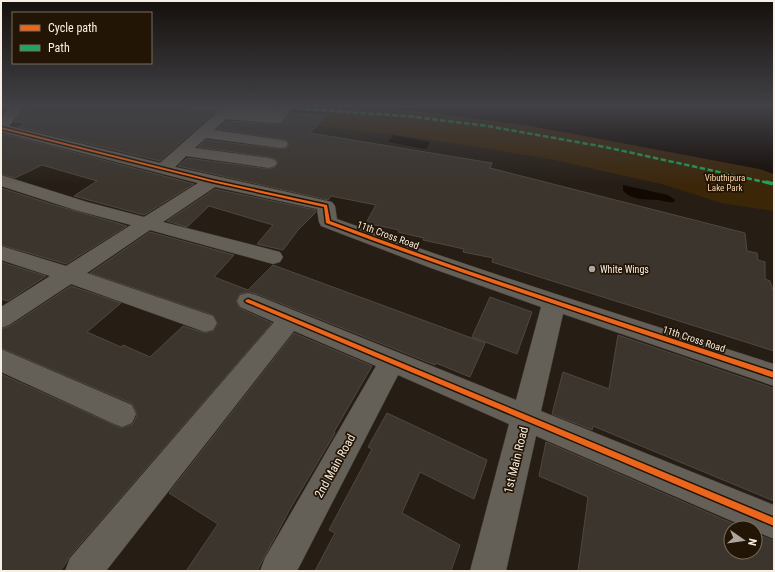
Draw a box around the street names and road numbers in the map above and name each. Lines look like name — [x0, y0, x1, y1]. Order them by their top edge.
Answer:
street label: 11th Cross Road — [356, 219, 420, 251]
street label: 11th Cross Road — [661, 324, 727, 354]
street label: 1st Main Road — [501, 425, 531, 495]
street label: 2nd Main Road — [312, 432, 358, 500]

